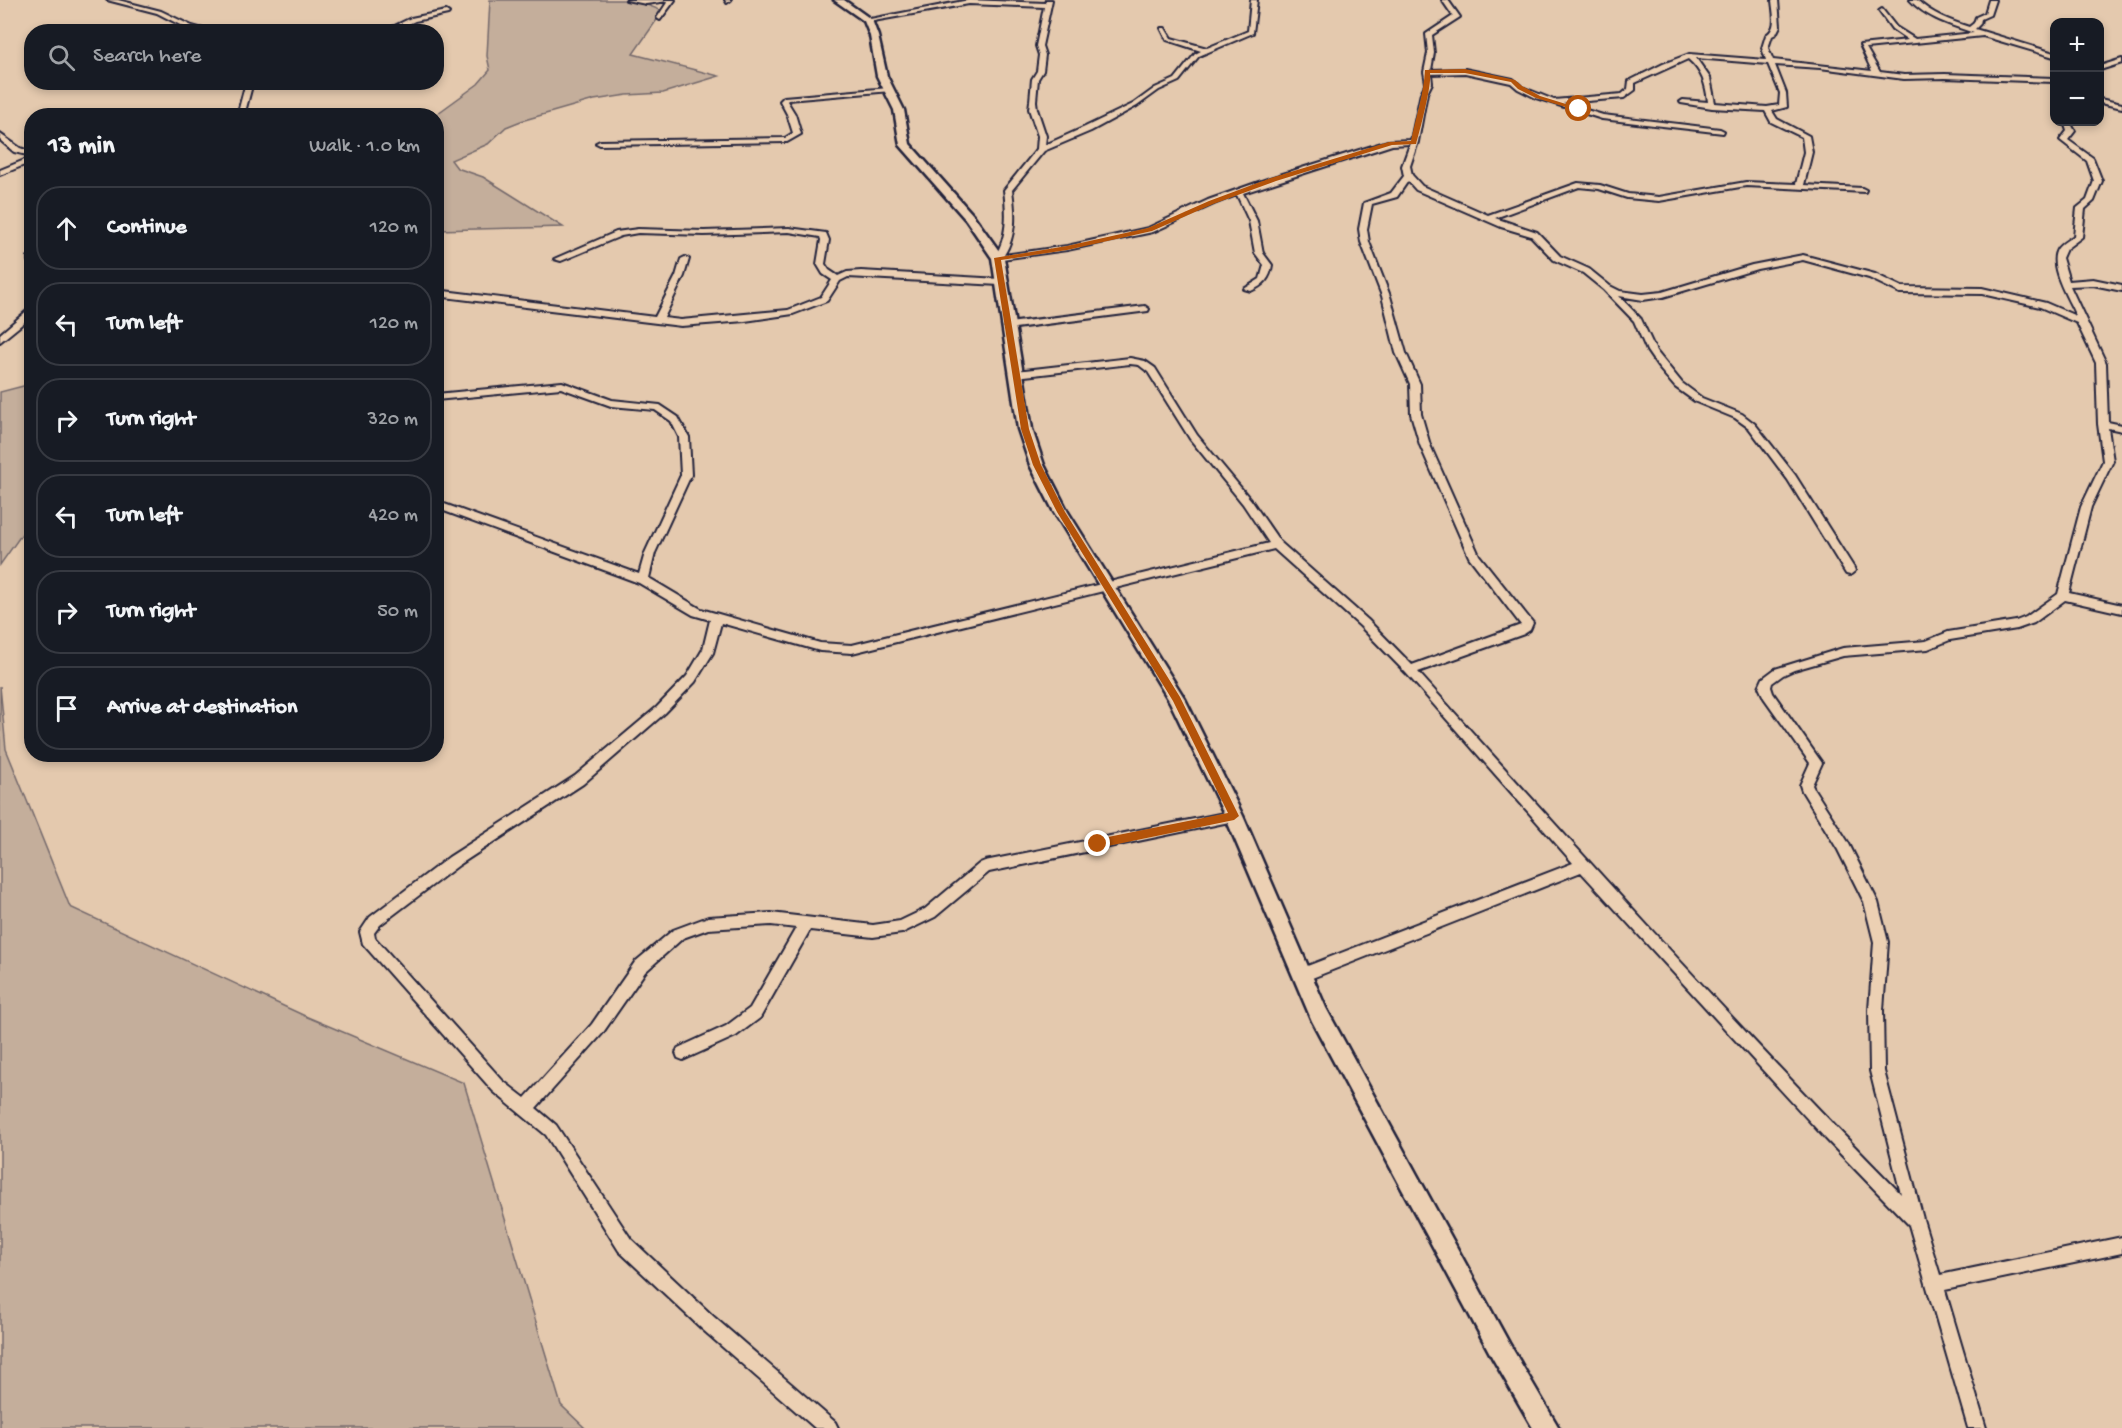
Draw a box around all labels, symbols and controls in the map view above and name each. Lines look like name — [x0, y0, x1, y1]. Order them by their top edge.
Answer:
map controls — [2050, 18, 2104, 126]
button: + — [2050, 18, 2104, 72]
search box — [24, 24, 444, 90]
icon: search — [45, 41, 78, 74]
text: Search here — [93, 44, 201, 70]
button: − — [2050, 72, 2104, 126]
route start — [1565, 95, 1591, 121]
text: 13 min — [48, 132, 115, 163]
text: Walk · 1.0 km — [309, 136, 420, 159]
icon: ahead — [50, 212, 83, 245]
text: Continue — [107, 215, 187, 241]
text: 120 m — [370, 217, 418, 240]
icon: left — [50, 308, 83, 341]
text: Turn left — [107, 311, 181, 337]
text: 120 m — [370, 313, 418, 336]
icon: right — [50, 404, 83, 437]
text: Turn right — [107, 407, 195, 433]
text: 320 m — [368, 409, 418, 432]
icon: left — [50, 500, 83, 533]
text: Turn left — [107, 503, 181, 529]
text: 420 m — [368, 505, 418, 528]
icon: right — [50, 596, 83, 629]
text: Turn right — [107, 599, 195, 625]
text: 50 m — [377, 601, 418, 624]
icon: arrive — [50, 692, 83, 725]
text: Arrive at destination — [107, 695, 297, 721]
route end — [1084, 830, 1110, 856]

